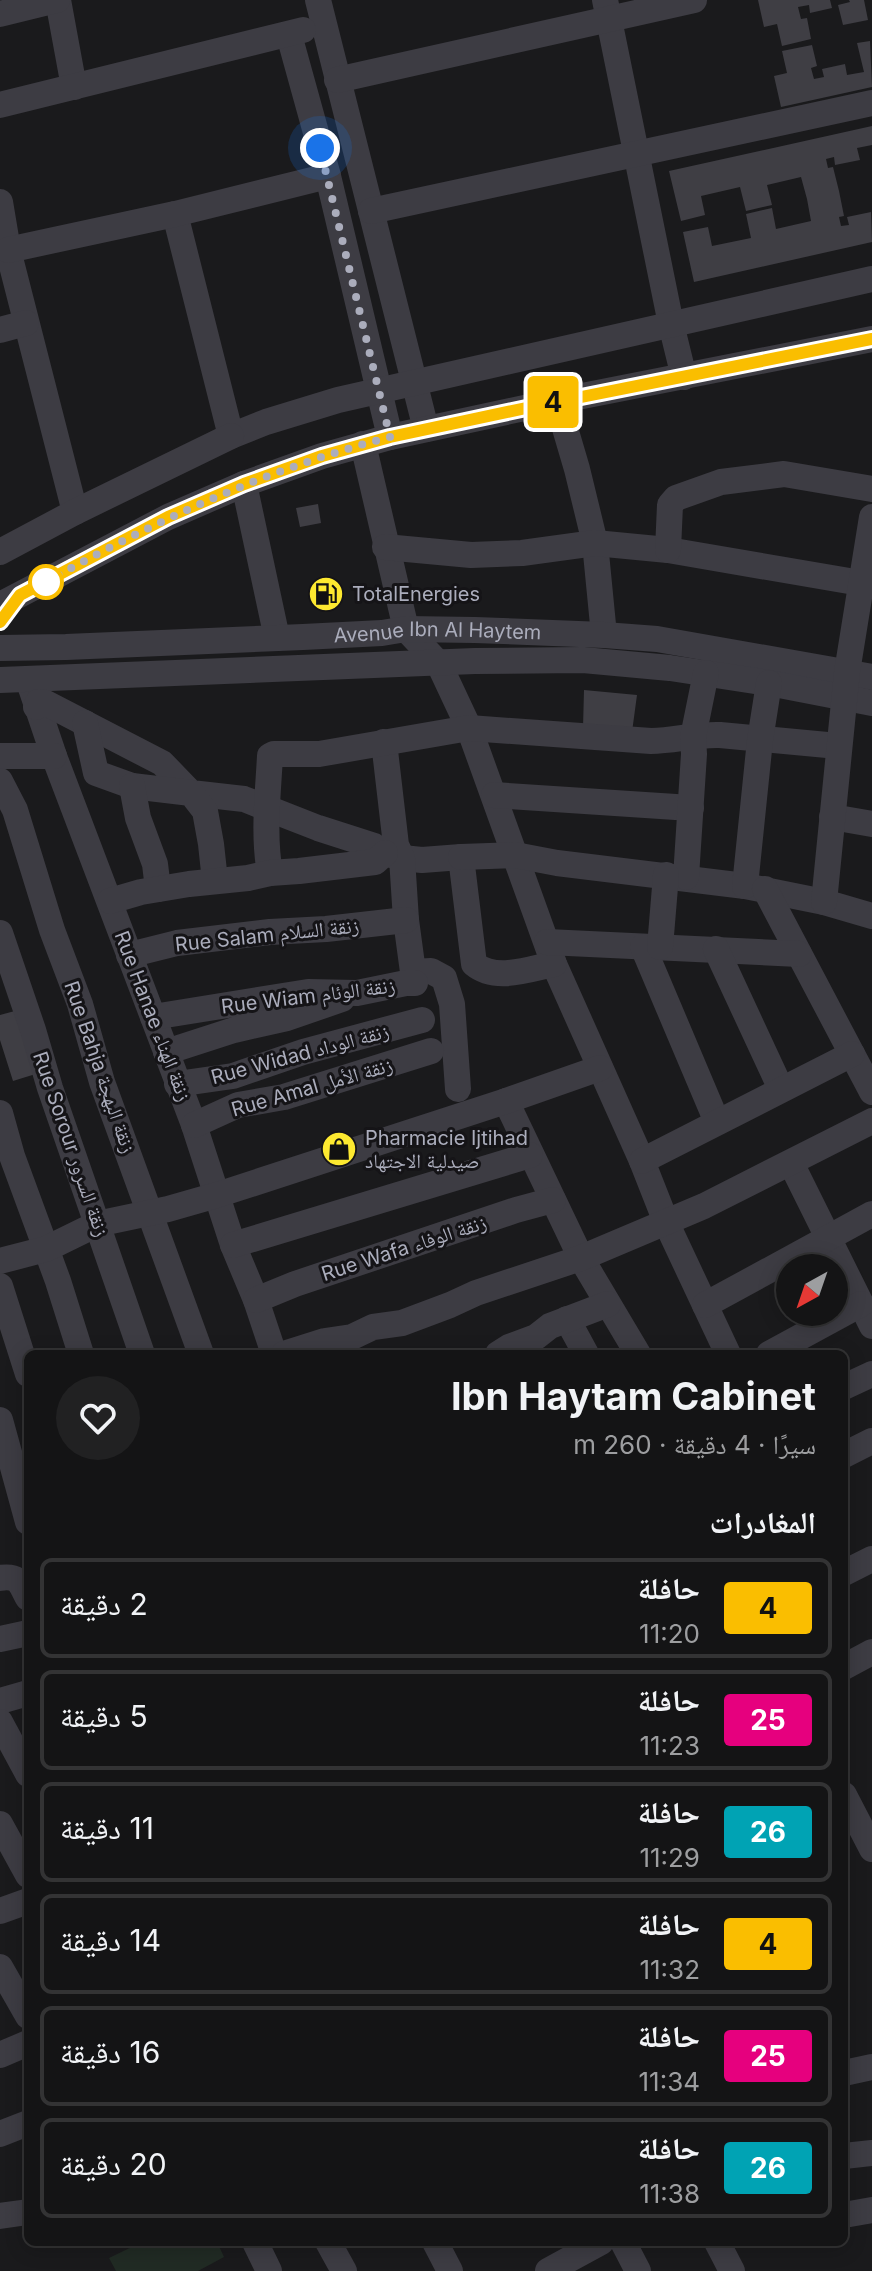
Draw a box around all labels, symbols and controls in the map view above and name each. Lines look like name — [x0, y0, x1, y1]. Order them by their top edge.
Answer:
your location — [300, 128, 340, 168]
line badge: 4 — [527, 376, 579, 428]
text: 4 — [544, 385, 562, 419]
unlabelled marker — [29, 565, 63, 599]
fuel station icon: TotalEnergies — [307, 575, 345, 613]
place label: TotalEnergies — [352, 582, 480, 606]
street label: Avenue Ibn Al Haytem — [333, 617, 542, 647]
street label: Rue Salam زنقة السلام — [174, 913, 361, 959]
street label: Rue Hanae زنقة الهناء — [109, 928, 197, 1104]
street label: Rue Wiam زنقة الوئام — [220, 973, 397, 1021]
street label: Rue Bahja زنقة البهجة — [59, 978, 141, 1156]
street label: Rue Widad زنقة الوداد — [208, 1019, 392, 1089]
street label: Rue Sorour زنقة السرور — [28, 1048, 114, 1240]
street label: Rue Amal زنقة الأمل — [229, 1052, 395, 1122]
place label: Pharmacie Ijtihad صيدلية الاجتهاد — [365, 1126, 528, 1173]
shop icon: Pharmacie Ijtihad صيدلية الاجتهاد — [320, 1130, 358, 1168]
street label: Rue Wafa زنقة الوفاء — [318, 1210, 490, 1286]
north arrow — [776, 1254, 848, 1326]
map controls — [776, 1254, 848, 1326]
text: Ibn Haytam Cabinet — [451, 1373, 816, 1419]
button: heart — [56, 1376, 140, 1460]
text: سيرًا · 4 دقيقة · 260 m — [573, 1429, 816, 1460]
text: المغادرات — [709, 1504, 816, 1540]
text: حافلة — [638, 1570, 700, 1606]
text: 2 دقيقة — [60, 1586, 148, 1622]
text: 4 — [759, 1591, 777, 1625]
text: 11:20 — [639, 1618, 700, 1649]
text: حافلة — [638, 1682, 700, 1718]
text: 5 دقيقة — [60, 1698, 148, 1734]
text: 25 — [750, 1703, 786, 1737]
text: 11:23 — [639, 1730, 700, 1761]
text: حافلة — [638, 1794, 700, 1830]
text: 11 دقيقة — [60, 1810, 154, 1846]
text: 26 — [750, 1815, 786, 1849]
text: 11:29 — [639, 1842, 700, 1873]
text: حافلة — [638, 1906, 700, 1942]
text: 14 دقيقة — [60, 1922, 161, 1958]
text: 4 — [759, 1927, 777, 1961]
text: 11:32 — [639, 1954, 700, 1985]
text: حافلة — [638, 2018, 700, 2054]
text: 16 دقيقة — [60, 2034, 160, 2070]
text: 25 — [750, 2039, 786, 2073]
text: 11:34 — [639, 2066, 700, 2097]
text: حافلة — [638, 2130, 700, 2166]
text: 20 دقيقة — [60, 2146, 167, 2182]
text: 26 — [750, 2151, 786, 2185]
text: 11:38 — [639, 2178, 700, 2209]

